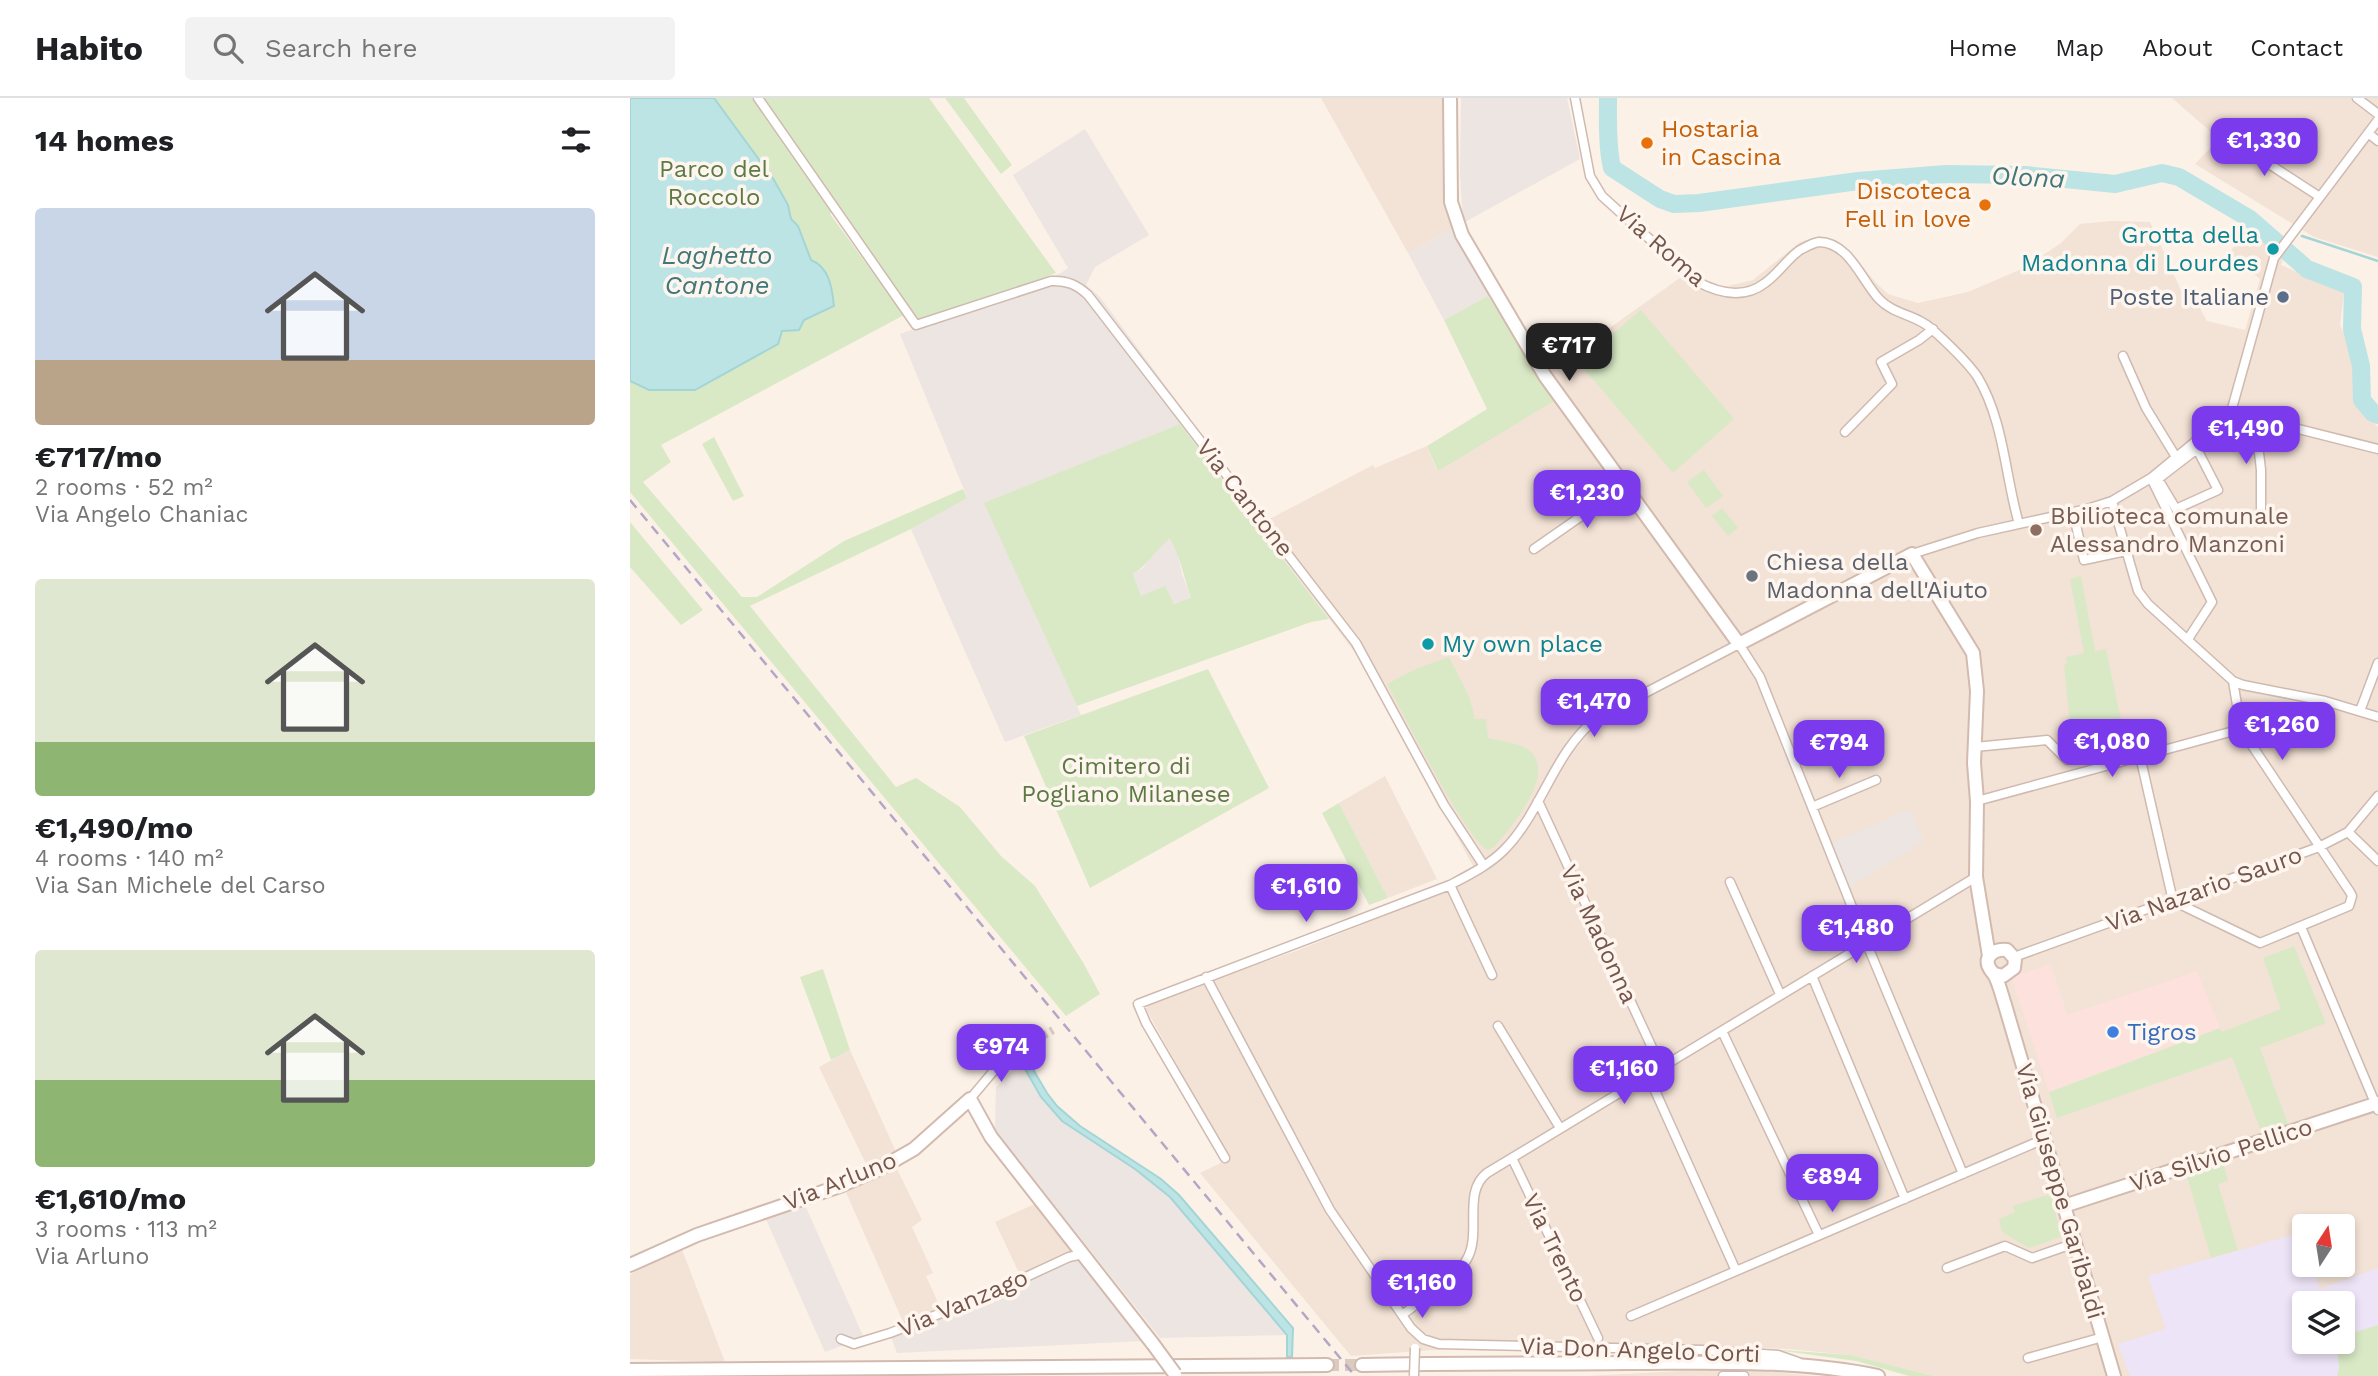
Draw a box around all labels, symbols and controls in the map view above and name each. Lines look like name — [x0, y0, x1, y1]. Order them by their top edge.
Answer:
search box — [185, 17, 675, 80]
text: Habito — [35, 29, 143, 68]
icon: search — [209, 29, 247, 67]
text: Search here — [265, 33, 417, 63]
text: Home — [1949, 34, 2017, 62]
text: Map — [2055, 34, 2104, 62]
text: About — [2142, 34, 2212, 62]
text: Contact — [2250, 34, 2343, 62]
place label: Hostaria in Cascina — [1661, 115, 1781, 171]
pin: €1,330 — [2207, 118, 2321, 178]
icon: filters — [557, 121, 595, 159]
text: 14 homes — [35, 123, 174, 158]
text: €1,330 — [2227, 127, 2301, 154]
marker: Hostaria in Cascina — [1639, 135, 1655, 151]
park label: Parco del Roccolo — [659, 155, 770, 211]
water label: Olona — [1990, 160, 2066, 194]
place label: Discoteca Fell in love — [1844, 177, 1971, 233]
marker: Discoteca Fell in love — [1977, 197, 1993, 213]
street label: Via Roma — [1610, 199, 1712, 293]
place label: Grotta della Madonna di Lourdes — [2021, 221, 2259, 277]
water label: Laghetto Cantone — [662, 240, 772, 300]
marker: Grotta della Madonna di Lourdes — [2265, 241, 2281, 257]
icon: home — [252, 253, 378, 379]
place label: Poste Italiane — [2109, 283, 2269, 311]
marker: Poste Italiane — [2275, 289, 2291, 305]
pin: €717 — [1528, 324, 1610, 383]
text: €717 — [1542, 332, 1596, 359]
pin: €1,490 — [2189, 406, 2303, 466]
text: €1,490 — [2208, 415, 2284, 442]
street label: Via Cantone — [1191, 434, 1299, 562]
text: €717/mo — [35, 439, 162, 474]
pin: €1,230 — [1530, 470, 1644, 530]
text: 2 rooms · 52 m² — [35, 474, 213, 501]
text: €1,230 — [1550, 479, 1624, 506]
text: Via Angelo Chaniac — [35, 501, 248, 528]
place label: Bbilioteca comunale Alessandro Manzoni — [2050, 502, 2289, 558]
marker: Bbilioteca comunale Alessandro Manzoni — [2028, 522, 2044, 538]
place label: Chiesa della Madonna dell'Aiuto — [1766, 548, 1988, 604]
marker: Chiesa della Madonna dell'Aiuto — [1744, 568, 1760, 584]
icon: home — [252, 624, 378, 750]
place label: My own place — [1442, 630, 1603, 658]
marker: My own place — [1420, 636, 1436, 652]
pin: €1,470 — [1537, 680, 1651, 739]
text: €1,470 — [1557, 688, 1631, 715]
pin: €1,260 — [2225, 702, 2339, 762]
text: €1,260 — [2244, 711, 2320, 738]
pin: €794 — [1798, 720, 1880, 780]
pin: €1,080 — [2055, 720, 2169, 779]
text: €1,080 — [2074, 728, 2150, 755]
text: €794 — [1809, 729, 1869, 756]
park label: Cimitero di Pogliano Milanese — [1021, 752, 1231, 808]
text: €1,490/mo — [35, 810, 193, 845]
street label: Via Nazario Sauro — [2102, 840, 2306, 938]
text: 4 rooms · 140 m² — [35, 845, 223, 872]
street label: Via Madonna — [1555, 860, 1643, 1008]
pin: €1,610 — [1249, 864, 1363, 924]
text: Via San Michele del Carso — [35, 872, 326, 899]
text: €1,610 — [1270, 873, 1342, 900]
pin: €1,480 — [1799, 906, 1913, 965]
text: €1,480 — [1818, 914, 1894, 941]
icon: home — [252, 995, 378, 1121]
place label: Tigros — [2127, 1018, 2197, 1046]
pin: €974 — [960, 1024, 1042, 1084]
marker: Tigros — [2105, 1024, 2121, 1040]
text: €974 — [973, 1033, 1029, 1060]
pin: €1,160 — [1567, 1046, 1681, 1106]
text: €1,160 — [1589, 1055, 1659, 1082]
street label: Via Giuseppe Garibaldi — [2010, 1060, 2110, 1322]
street label: Via Silvio Pellico — [2126, 1112, 2316, 1198]
street label: Via Arluno — [779, 1146, 901, 1216]
pin: €894 — [1791, 1154, 1873, 1214]
text: €894 — [1802, 1163, 1862, 1190]
text: €1,610/mo — [35, 1181, 186, 1216]
street label: Via Trento — [1517, 1189, 1593, 1307]
north arrow — [2292, 1214, 2356, 1278]
map controls — [2292, 1214, 2355, 1354]
text: 3 rooms · 113 m² — [35, 1216, 217, 1243]
text: Via Arluno — [35, 1243, 149, 1270]
pin: €1,160 — [1365, 1260, 1479, 1320]
street label: Via Vanzago — [894, 1263, 1032, 1343]
text: €1,160 — [1387, 1269, 1457, 1296]
button: layers — [2292, 1291, 2355, 1354]
street label: Via Don Angelo Corti — [1519, 1332, 1761, 1368]

